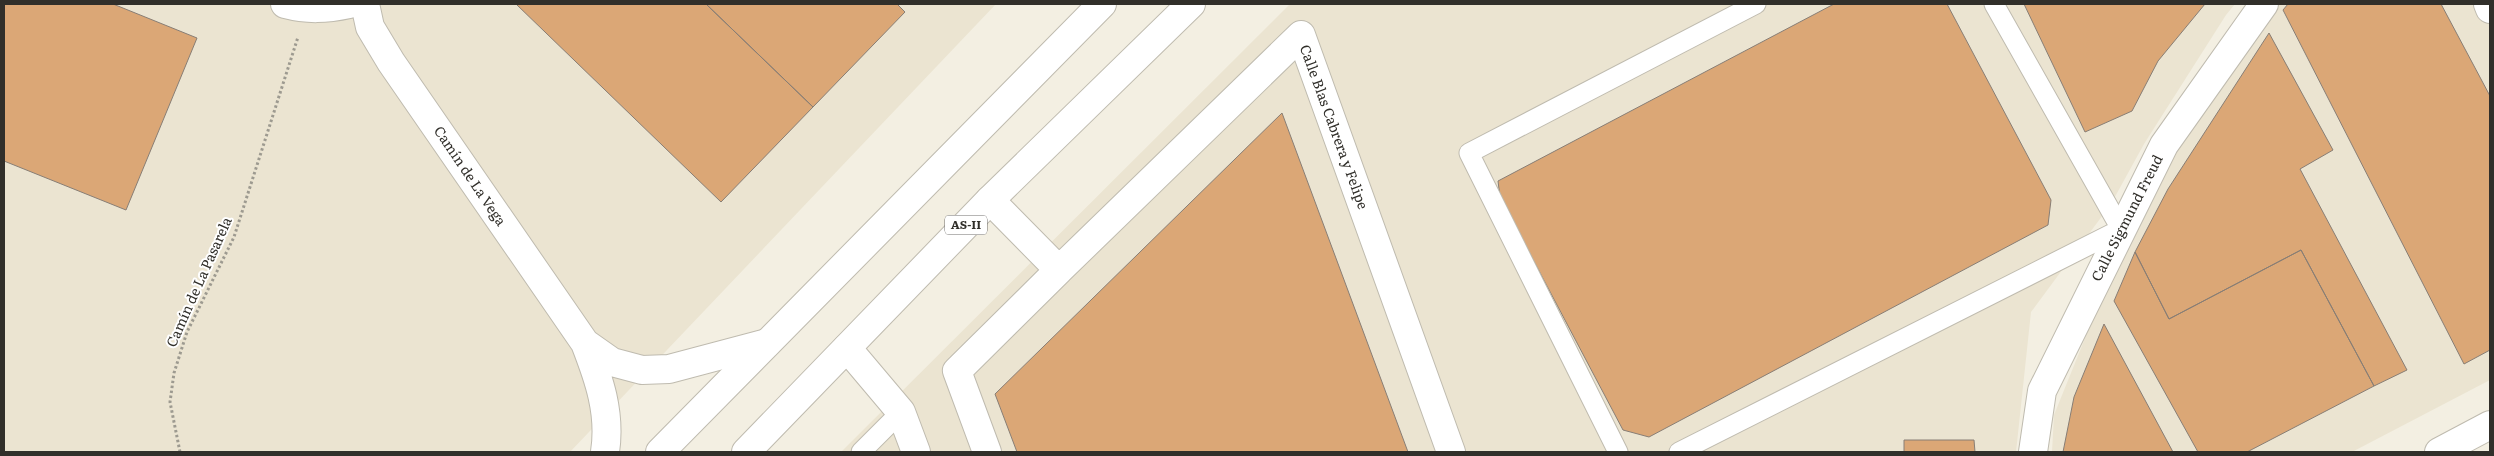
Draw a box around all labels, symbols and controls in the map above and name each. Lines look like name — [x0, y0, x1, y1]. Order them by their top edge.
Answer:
street label: Calle Blas Cabrera y Felipe — [1296, 42, 1374, 212]
street label: Camín de La Vega — [430, 122, 512, 230]
street label: Calle Sigmund Freud — [2086, 151, 2167, 284]
street label: Camín de La Pasarela — [160, 213, 236, 350]
road number: AS-II — [945, 216, 987, 234]

